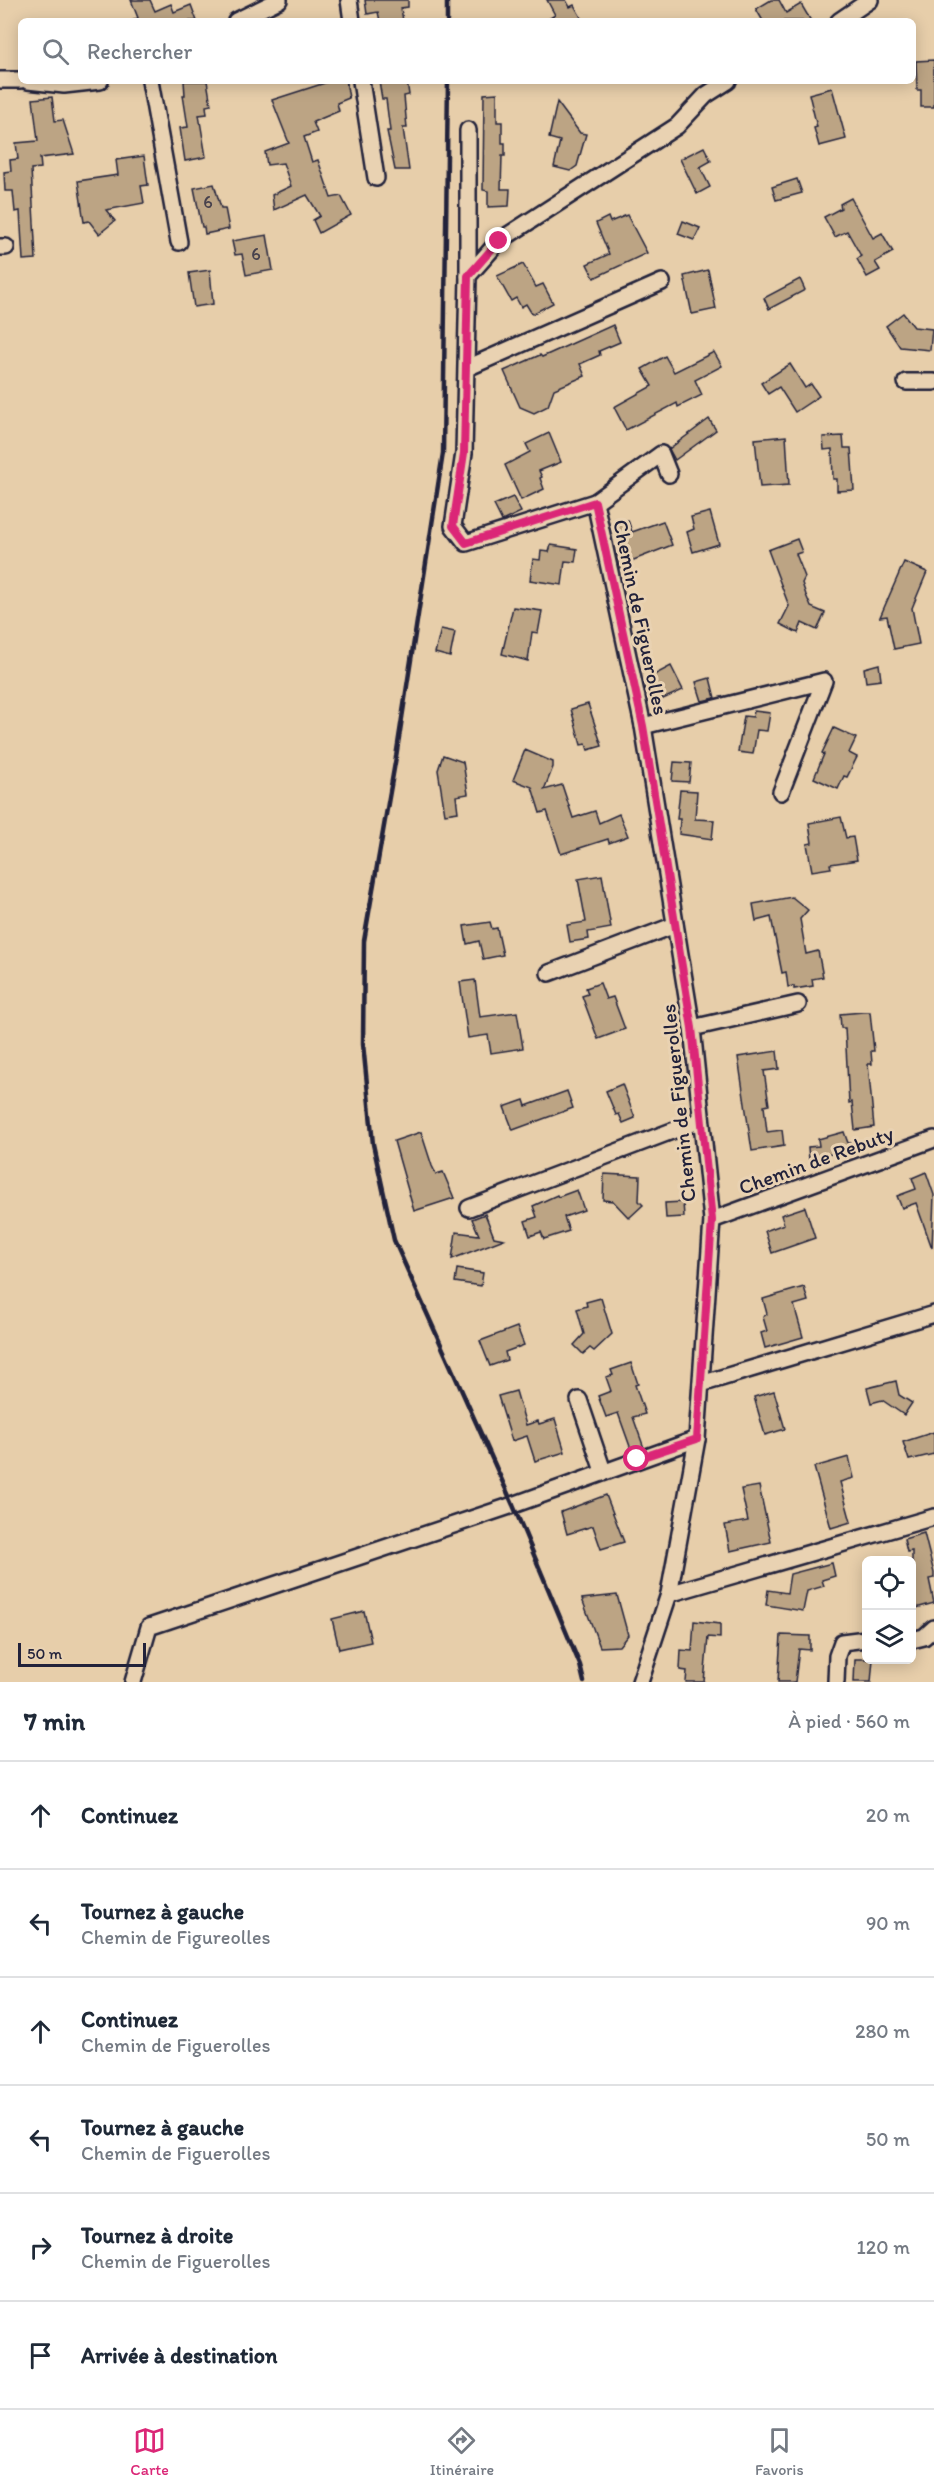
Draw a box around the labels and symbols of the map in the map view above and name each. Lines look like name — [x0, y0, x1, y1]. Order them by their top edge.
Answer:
house number: 6 — [203, 191, 213, 213]
route end — [485, 227, 511, 253]
house number: 6 — [251, 243, 261, 265]
street label: Chemin de Figuerolles — [608, 517, 674, 717]
street label: Chemin de Figuerolles — [655, 1003, 701, 1203]
street label: Chemin de Rebuty — [735, 1120, 897, 1200]
route start — [623, 1445, 649, 1471]
scale bar — [18, 1640, 146, 1668]

